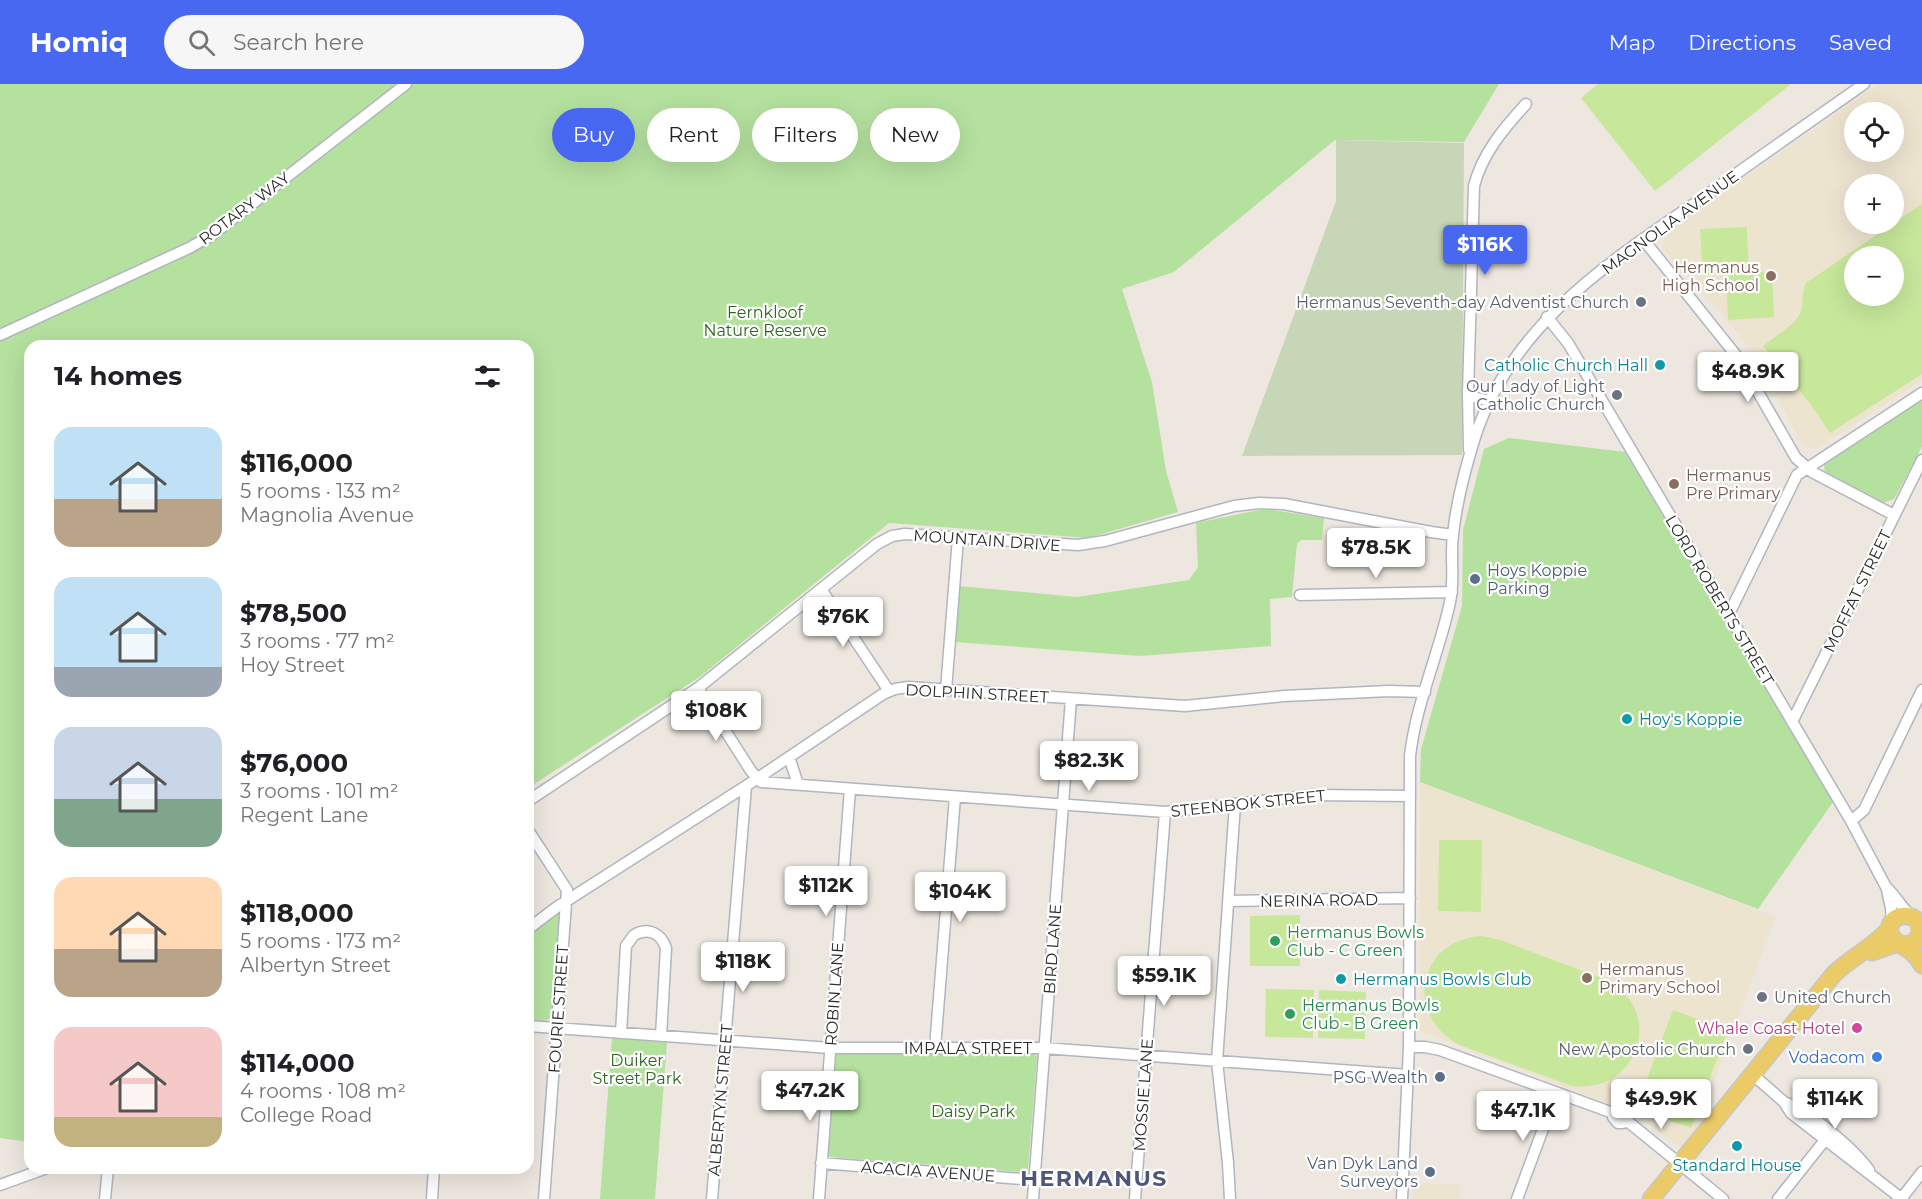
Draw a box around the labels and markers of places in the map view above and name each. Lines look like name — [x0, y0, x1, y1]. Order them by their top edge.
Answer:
pin: $116K — [1443, 225, 1527, 276]
place label: Hermanus High School — [1662, 258, 1759, 295]
marker: Hermanus High School — [1764, 269, 1778, 283]
place label: Hermanus Seventh-day Adventist Church — [1296, 293, 1629, 312]
marker: Hermanus Seventh-day Adventist Church — [1634, 295, 1648, 309]
pin: $48.9K — [1699, 352, 1797, 403]
place label: Catholic Church Hall — [1484, 356, 1648, 375]
marker: Catholic Church Hall — [1653, 358, 1667, 372]
place label: Our Lady of Light Catholic Church — [1466, 377, 1605, 414]
marker: Our Lady of Light Catholic Church — [1610, 388, 1624, 402]
place label: Hermanus Pre Primary — [1686, 466, 1781, 503]
marker: Hermanus Pre Primary — [1667, 477, 1681, 491]
pin: $78.5K — [1327, 528, 1425, 579]
place label: Hoys Koppie Parking — [1487, 561, 1587, 598]
marker: Hoys Koppie Parking — [1468, 572, 1482, 586]
pin: $76K — [807, 597, 879, 648]
pin: $108K — [674, 691, 758, 742]
place label: Hoy's Koppie — [1639, 710, 1742, 729]
marker: Hoy's Koppie — [1620, 712, 1634, 726]
pin: $82.3K — [1040, 741, 1138, 792]
pin: $112K — [784, 866, 868, 917]
pin: $104K — [918, 872, 1002, 923]
place label: Hermanus Bowls Club - C Green — [1287, 923, 1424, 960]
marker: Hermanus Bowls Club - C Green — [1268, 934, 1282, 948]
pin: $118K — [701, 942, 785, 993]
pin: $59.1K — [1115, 956, 1213, 1007]
place label: Hermanus Primary School — [1599, 960, 1720, 997]
place label: Hermanus Bowls Club — [1353, 970, 1532, 989]
marker: Hermanus Primary School — [1580, 971, 1594, 985]
marker: Hermanus Bowls Club — [1334, 972, 1348, 986]
place label: United Church — [1774, 988, 1891, 1007]
marker: United Church — [1755, 990, 1769, 1004]
place label: Hermanus Bowls Club - B Green — [1302, 996, 1439, 1033]
marker: Hermanus Bowls Club - B Green — [1283, 1007, 1297, 1021]
place label: Whale Coast Hotel — [1697, 1019, 1845, 1038]
marker: Whale Coast Hotel — [1850, 1021, 1864, 1035]
place label: New Apostolic Church — [1558, 1040, 1736, 1059]
marker: New Apostolic Church — [1741, 1042, 1755, 1056]
place label: Vodacom — [1789, 1048, 1865, 1067]
marker: Vodacom — [1870, 1050, 1884, 1064]
place label: PSG Wealth — [1333, 1068, 1428, 1087]
marker: PSG Wealth — [1433, 1070, 1447, 1084]
pin: $47.2K — [761, 1071, 859, 1122]
pin: $49.9K — [1612, 1079, 1710, 1130]
pin: $114K — [1793, 1079, 1877, 1130]
pin: $47.1K — [1474, 1091, 1572, 1142]
marker: Standard House — [1730, 1139, 1744, 1153]
place label: Van Dyk Land Surveyors — [1307, 1154, 1418, 1191]
place label: Standard House — [1672, 1156, 1802, 1175]
marker: Van Dyk Land Surveyors — [1423, 1165, 1437, 1179]

